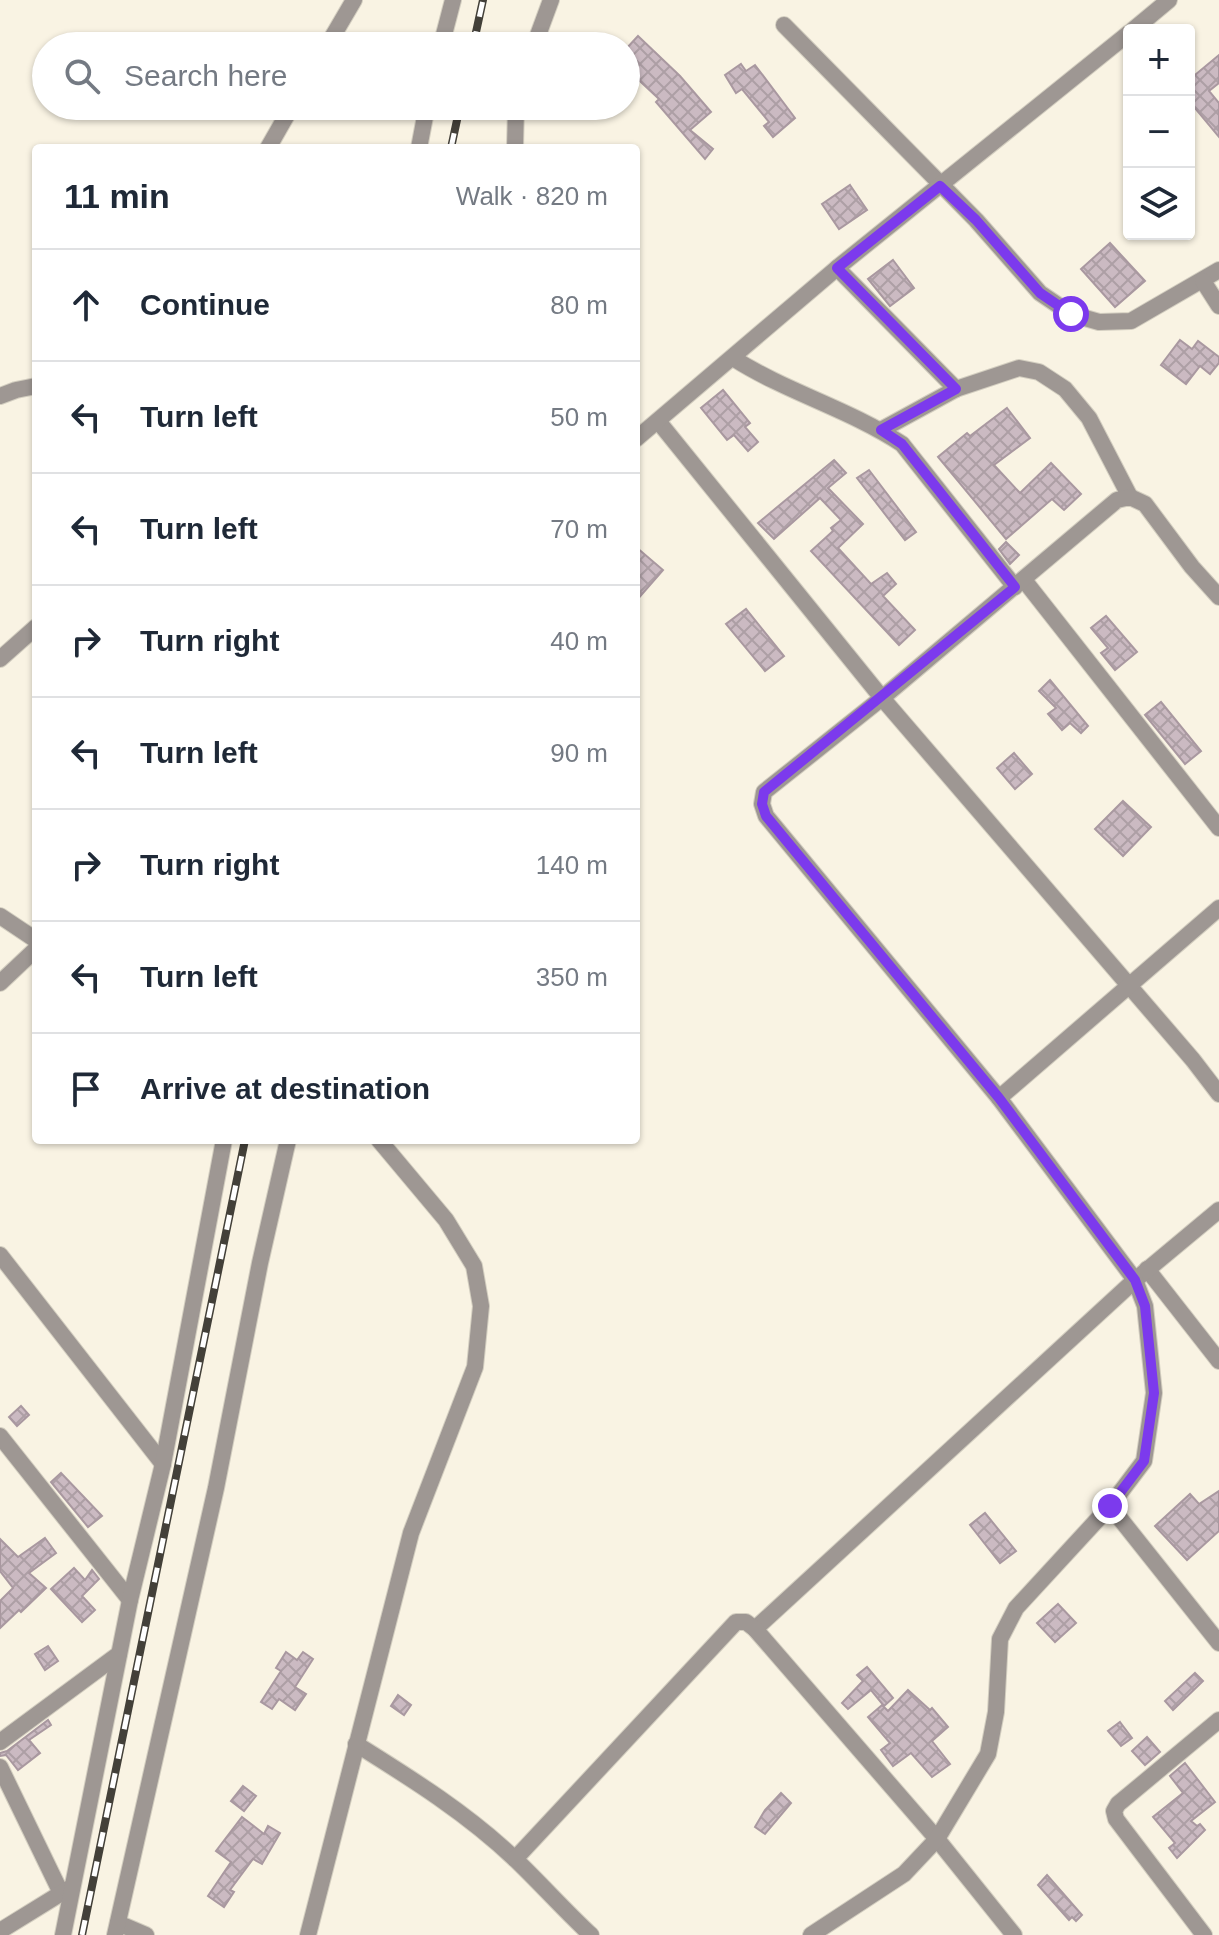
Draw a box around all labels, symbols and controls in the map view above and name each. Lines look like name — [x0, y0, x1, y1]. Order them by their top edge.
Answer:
map controls — [1123, 24, 1195, 240]
button: + — [1123, 24, 1195, 96]
search box — [32, 32, 640, 120]
icon: search — [60, 54, 104, 98]
text: Search here — [124, 59, 287, 92]
button: − — [1123, 96, 1195, 168]
button: layers — [1123, 168, 1195, 240]
text: 11 min — [64, 177, 170, 215]
text: Walk · 820 m — [456, 181, 608, 211]
icon: ahead — [64, 283, 108, 327]
text: Continue — [140, 288, 270, 321]
text: 80 m — [550, 290, 608, 320]
route start — [1053, 296, 1089, 332]
icon: left — [64, 395, 108, 439]
text: Turn left — [140, 400, 258, 433]
text: 50 m — [550, 402, 608, 432]
icon: left — [64, 507, 108, 551]
text: Turn left — [140, 512, 258, 545]
text: 70 m — [550, 514, 608, 544]
icon: right — [64, 619, 108, 663]
text: Turn right — [140, 624, 279, 657]
text: 40 m — [550, 626, 608, 656]
icon: left — [64, 731, 108, 775]
text: Turn left — [140, 736, 258, 769]
text: 90 m — [550, 738, 608, 768]
icon: right — [64, 843, 108, 887]
text: Turn right — [140, 848, 279, 881]
text: 140 m — [536, 850, 608, 880]
icon: left — [64, 955, 108, 999]
text: Turn left — [140, 960, 258, 993]
text: 350 m — [536, 962, 608, 992]
icon: arrive — [64, 1067, 108, 1111]
text: Arrive at destination — [140, 1072, 430, 1105]
route end — [1092, 1488, 1128, 1524]

